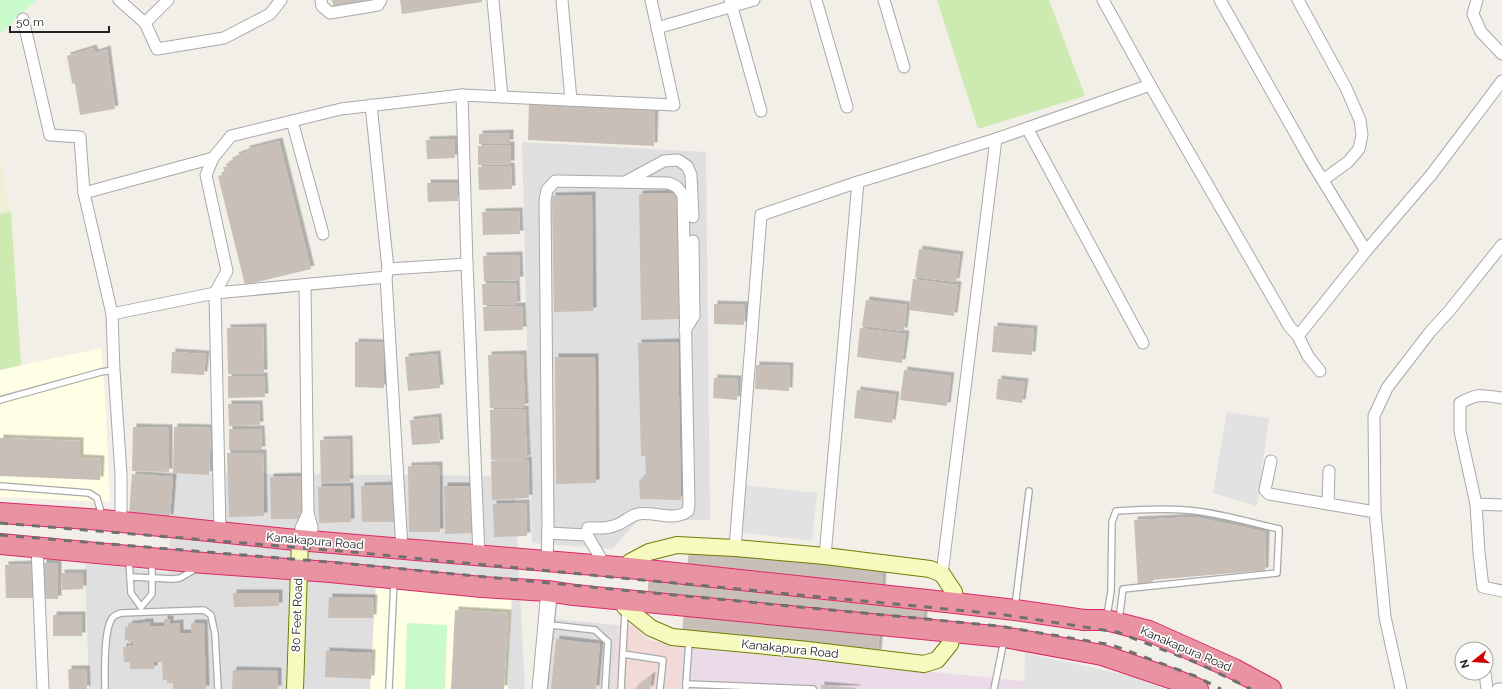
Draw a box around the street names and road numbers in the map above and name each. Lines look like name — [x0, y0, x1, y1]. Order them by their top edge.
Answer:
street label: Kanakapura Road — [266, 530, 364, 552]
street label: 80 Feet Road — [289, 578, 305, 652]
street label: Kanakapura Road — [1138, 623, 1234, 675]
street label: Kanakapura Road — [741, 637, 839, 661]

